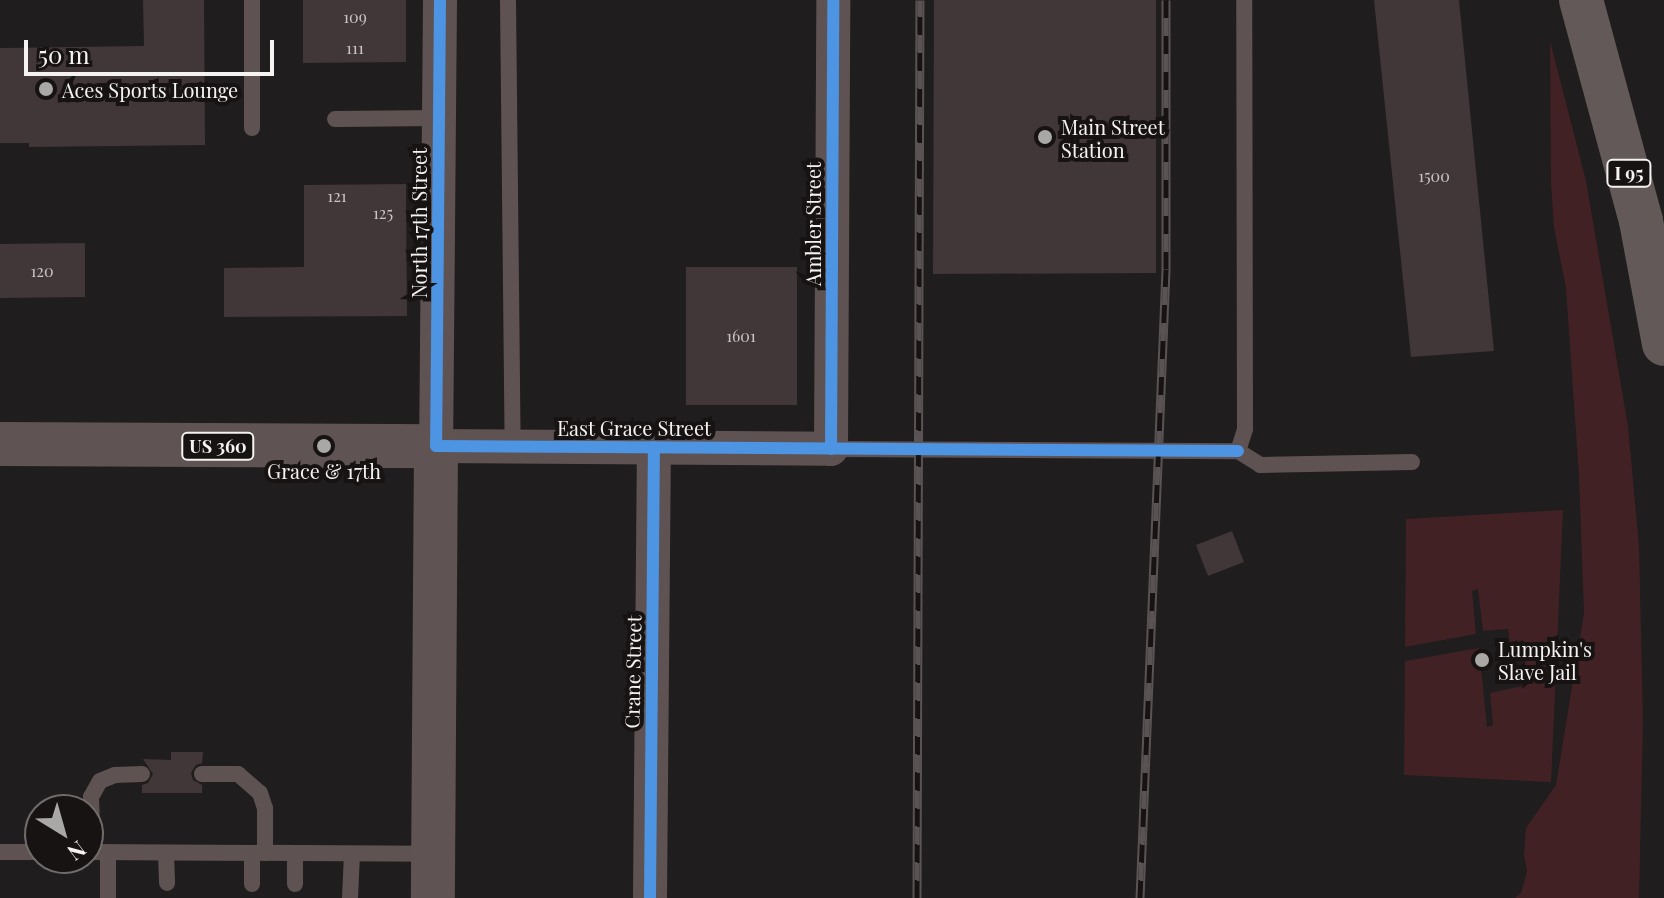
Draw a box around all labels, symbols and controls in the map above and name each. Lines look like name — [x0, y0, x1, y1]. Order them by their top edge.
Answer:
house number: 109 — [343, 7, 367, 27]
scale bar — [28, 24, 278, 74]
text: 50 m — [38, 38, 90, 70]
house number: 111 — [346, 38, 364, 58]
place label: Aces Sports Lounge — [62, 77, 238, 101]
marker: Aces Sports Lounge — [37, 80, 55, 98]
place label: Main Street Station — [1061, 114, 1165, 161]
marker: Main Street Station — [1036, 128, 1054, 146]
street label: North 17th Street — [406, 148, 430, 298]
road number: I 95 — [1605, 159, 1653, 187]
street label: Ambler Street — [800, 162, 824, 286]
house number: 1500 — [1418, 166, 1450, 186]
house number: 121 — [327, 186, 347, 206]
house number: 125 — [373, 203, 393, 223]
house number: 120 — [30, 261, 54, 281]
house number: 1601 — [726, 326, 756, 346]
street label: East Grace Street — [557, 415, 711, 439]
road number: US 360 — [180, 432, 256, 460]
marker: Grace & 17th — [315, 437, 333, 455]
place label: Grace & 17th — [267, 458, 381, 482]
street label: Crane Street — [619, 615, 645, 729]
place label: Lumpkin's Slave Jail — [1498, 636, 1592, 683]
marker: Lumpkin's Slave Jail — [1473, 651, 1491, 669]
north arrow — [24, 794, 104, 874]
text: N — [62, 835, 93, 868]

